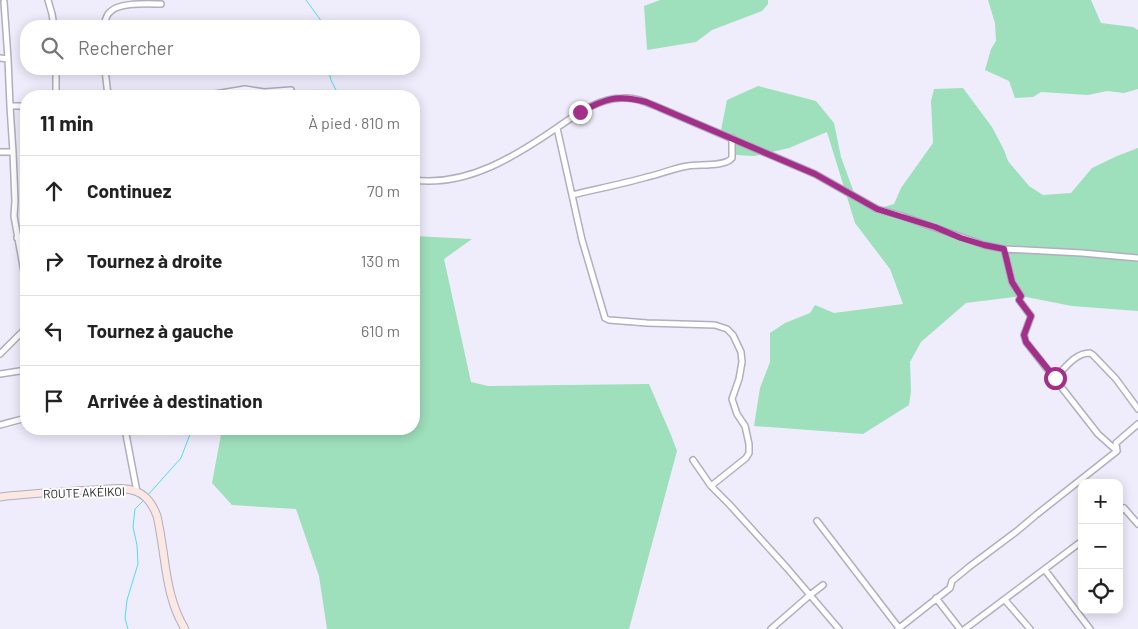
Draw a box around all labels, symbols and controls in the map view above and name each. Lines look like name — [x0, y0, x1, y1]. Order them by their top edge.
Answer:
search box — [20, 20, 420, 75]
icon: search — [38, 34, 66, 62]
text: Rechercher — [78, 36, 174, 59]
route end — [569, 101, 592, 124]
text: 11 min — [40, 110, 94, 135]
text: À pied · 810 m — [308, 113, 400, 132]
icon: ahead — [40, 177, 68, 205]
text: Continuez — [87, 179, 171, 202]
text: 70 m — [367, 181, 400, 200]
icon: right — [40, 247, 68, 275]
text: Tournez à droite — [87, 249, 223, 272]
text: 130 m — [361, 251, 400, 270]
icon: left — [40, 317, 68, 345]
text: Tournez à gauche — [87, 319, 234, 342]
text: 610 m — [361, 321, 400, 340]
route start — [1044, 367, 1067, 390]
icon: arrive — [40, 387, 68, 415]
text: Arrivée à destination — [87, 389, 263, 412]
map controls — [1078, 479, 1123, 614]
button: + — [1078, 479, 1123, 524]
street label: ROUTE AKÉIKOI — [43, 484, 125, 500]
button: − — [1078, 524, 1123, 569]
button: locate — [1078, 569, 1123, 614]

